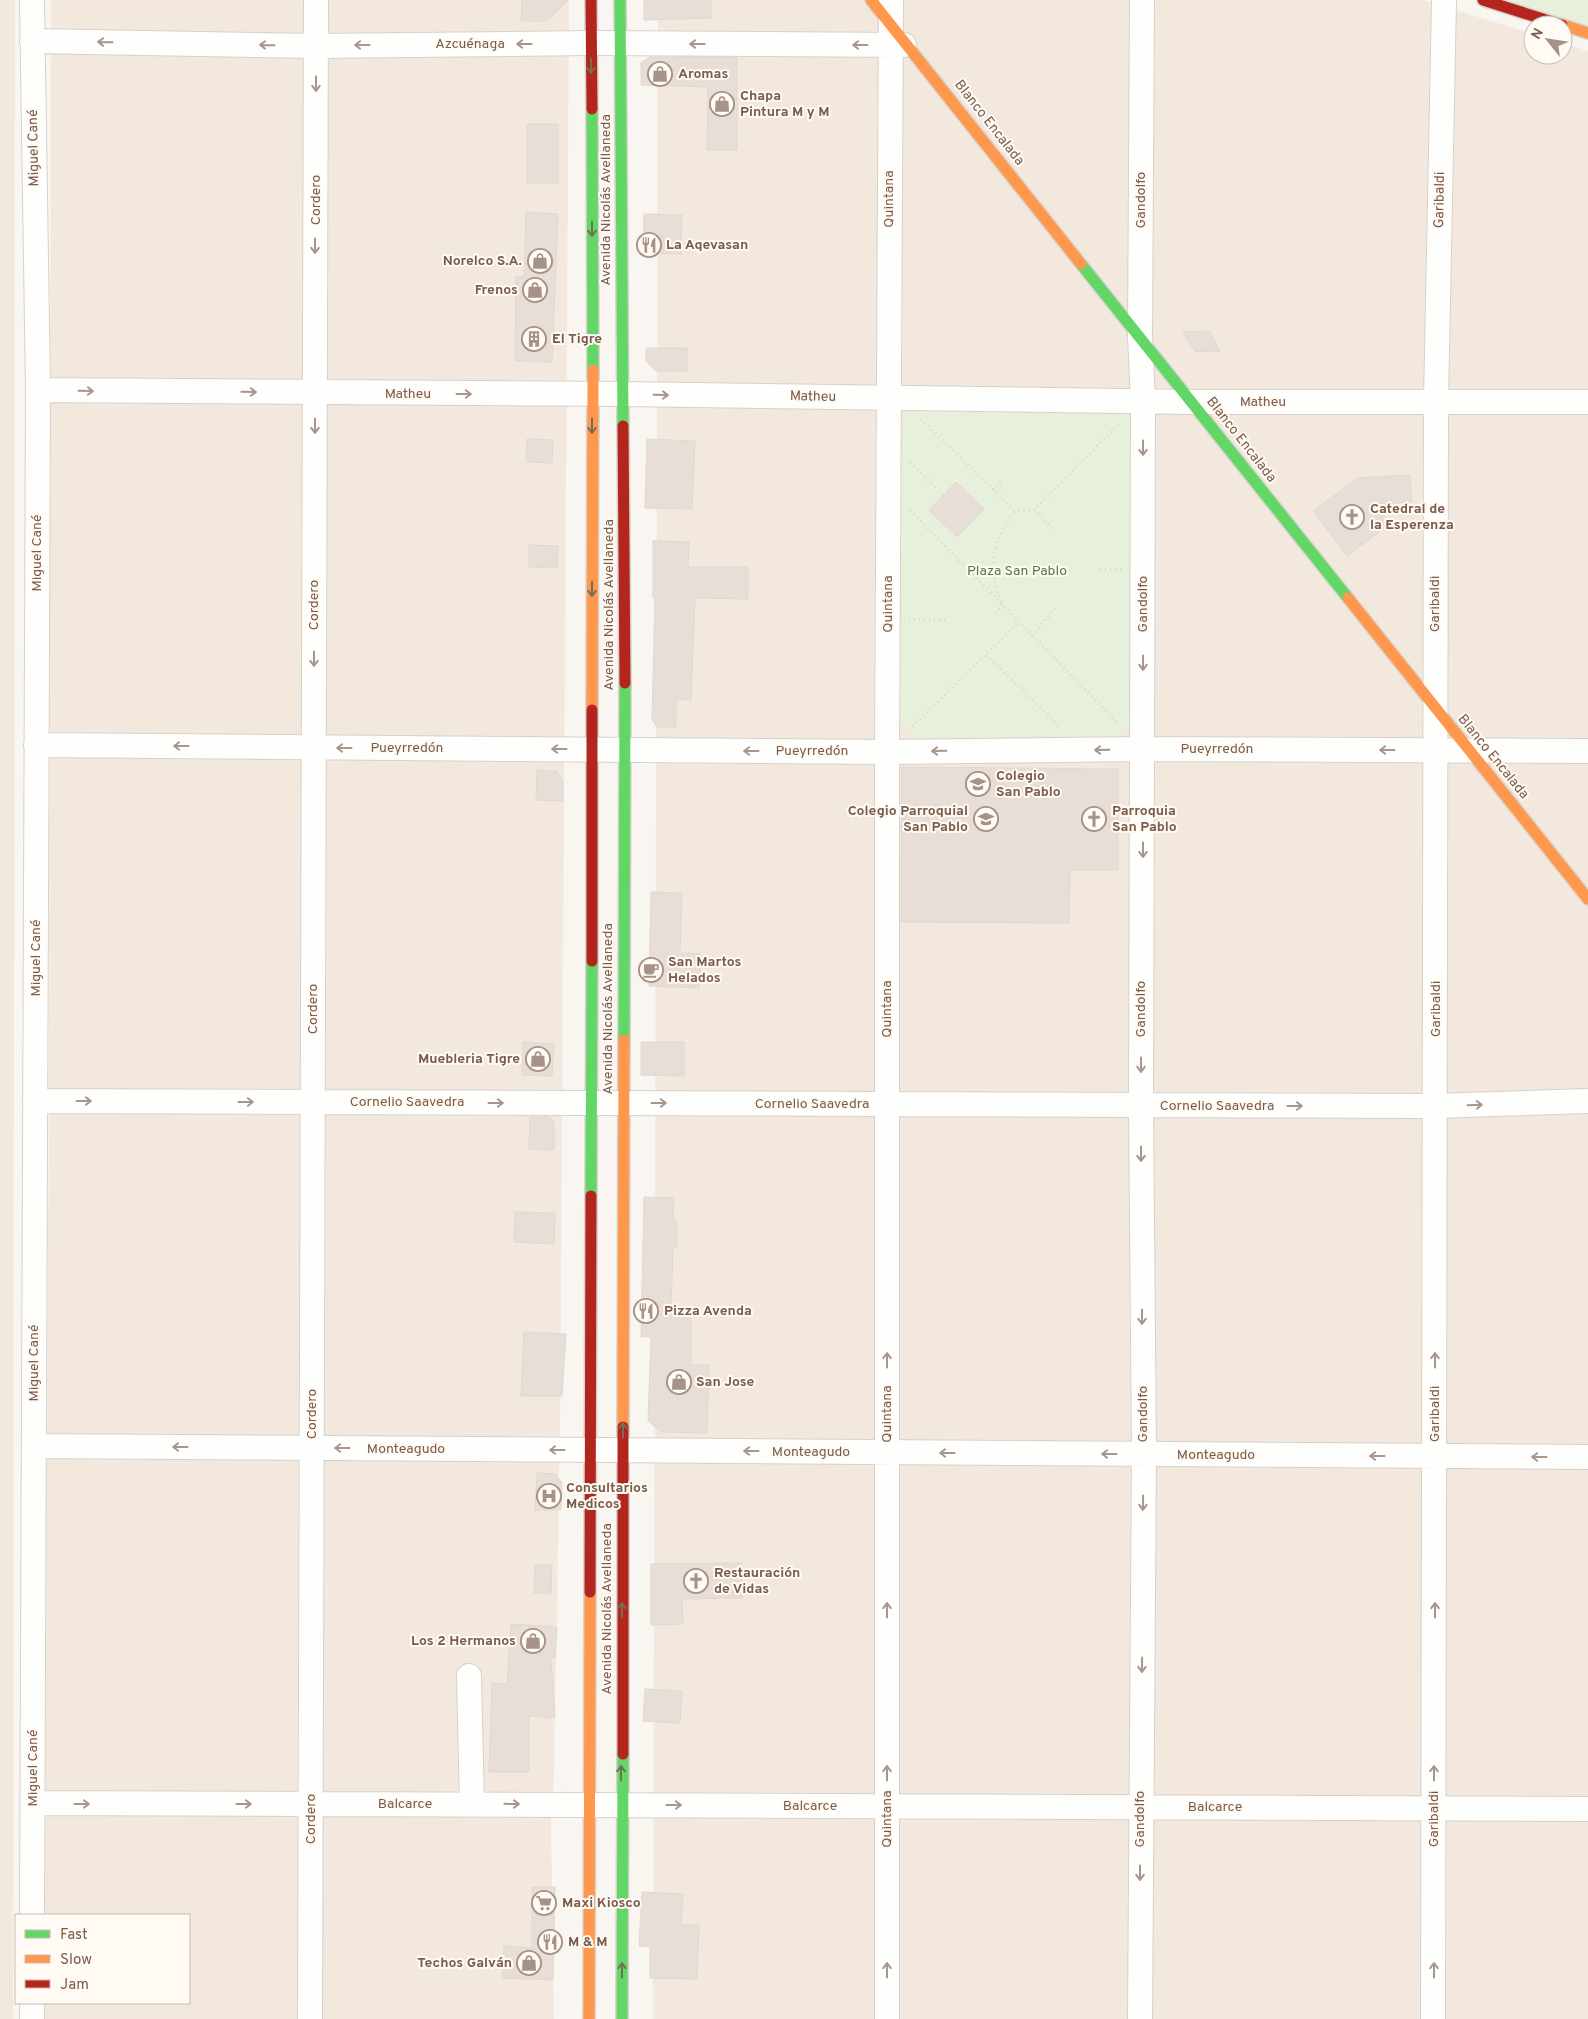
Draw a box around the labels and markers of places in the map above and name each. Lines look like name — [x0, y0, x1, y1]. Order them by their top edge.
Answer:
shop icon: Aromas — [647, 61, 673, 87]
place label: Aromas — [678, 66, 728, 83]
place label: Chapa Pintura M y M — [740, 88, 830, 121]
shop icon: Chapa Pintura M y M — [709, 91, 735, 117]
restaurant icon: La Aqevasan — [636, 232, 662, 258]
place label: La Aqevasan — [666, 237, 748, 254]
shop icon: Norelco S.A. — [527, 248, 553, 274]
place label: Norelco S.A. — [443, 253, 522, 270]
shop icon: Frenos — [522, 277, 548, 303]
place label: Frenos — [475, 282, 518, 299]
building icon: El Tigre — [521, 326, 547, 352]
place label: El Tigre — [552, 331, 602, 348]
place label: Catedral de la Esperenza — [1370, 501, 1454, 534]
church icon: Catedral de la Esperenza — [1339, 504, 1365, 530]
place label: Colegio San Pablo — [996, 768, 1061, 801]
school or university icon: Colegio San Pablo — [965, 771, 991, 797]
place label: Colegio Parroquial San Pablo — [848, 803, 968, 836]
place label: Parroquia San Pablo — [1112, 803, 1177, 836]
school or university icon: Colegio Parroquial San Pablo — [973, 806, 999, 832]
church icon: Parroquia San Pablo — [1081, 806, 1107, 832]
place label: San Martos Helados — [668, 954, 742, 987]
cafe icon: San Martos Helados — [638, 957, 664, 983]
shop icon: Muebleria Tigre — [525, 1046, 551, 1072]
place label: Muebleria Tigre — [418, 1051, 520, 1068]
restaurant icon: Pizza Avenda — [633, 1298, 659, 1324]
place label: Pizza Avenda — [664, 1303, 752, 1320]
shop icon: San Jose — [666, 1369, 692, 1395]
place label: San Jose — [696, 1374, 755, 1391]
place label: Consultarios Medicos — [566, 1480, 648, 1513]
hospital icon: Consultarios Medicos — [536, 1483, 562, 1509]
place label: Restauración de Vidas — [714, 1565, 800, 1598]
church icon: Restauración de Vidas — [683, 1568, 709, 1594]
shop icon: Los 2 Hermanos — [520, 1628, 546, 1654]
place label: Los 2 Hermanos — [411, 1633, 516, 1650]
supermarket icon: Maxi Kiosco — [531, 1890, 557, 1916]
place label: Maxi Kiosco — [562, 1895, 641, 1912]
restaurant icon: M & M — [537, 1929, 563, 1955]
place label: M & M — [568, 1934, 608, 1951]
shop icon: Techos Galván — [516, 1950, 542, 1976]
place label: Techos Galván — [417, 1955, 512, 1972]

